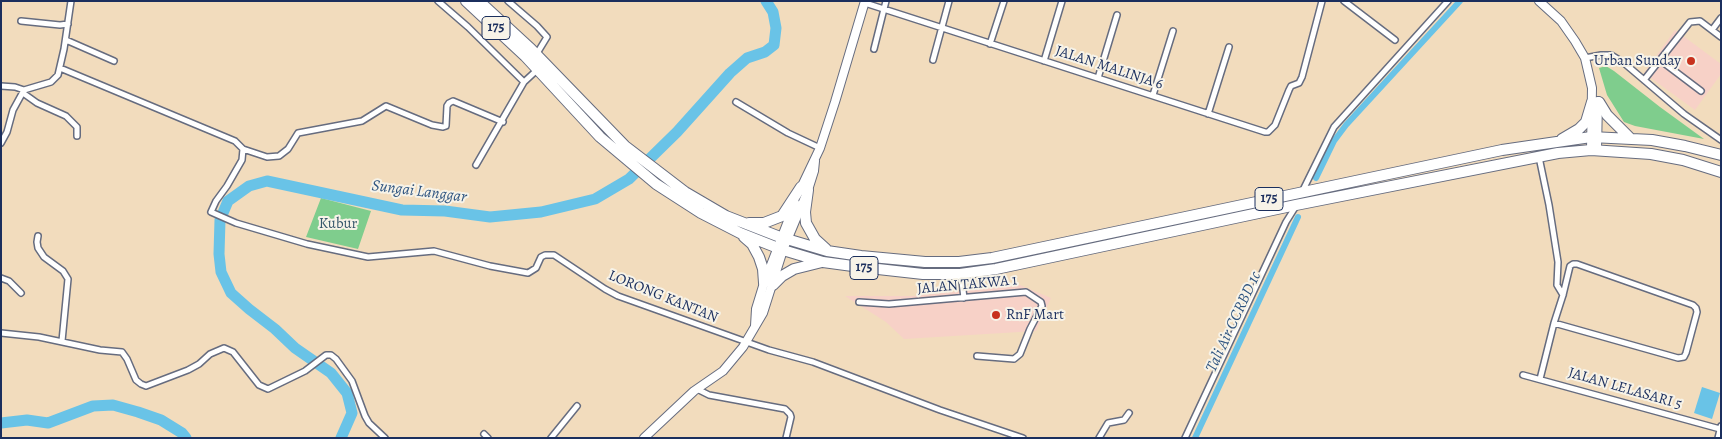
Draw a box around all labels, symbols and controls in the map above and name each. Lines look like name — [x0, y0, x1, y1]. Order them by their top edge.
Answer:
road number: 175 — [482, 16, 510, 40]
street label: JALAN MALINJA 6 — [1053, 42, 1165, 94]
place label: Urban Sunday — [1594, 52, 1681, 70]
marker: Urban Sunday — [1685, 55, 1697, 67]
water label: Sungai Langgar — [370, 177, 468, 207]
road number: 175 — [1255, 188, 1283, 210]
park label: Kubur — [319, 215, 357, 233]
road number: 175 — [850, 256, 878, 280]
street label: LORONG KANTAN — [605, 267, 721, 327]
water label: Tali Air CCRBD 1c — [1202, 269, 1266, 375]
street label: JALAN TAKWA 1 — [916, 272, 1018, 298]
place label: RnF Mart — [1006, 306, 1064, 324]
marker: RnF Mart — [990, 309, 1002, 321]
street label: JALAN LELASARI 5 — [1566, 364, 1684, 414]

